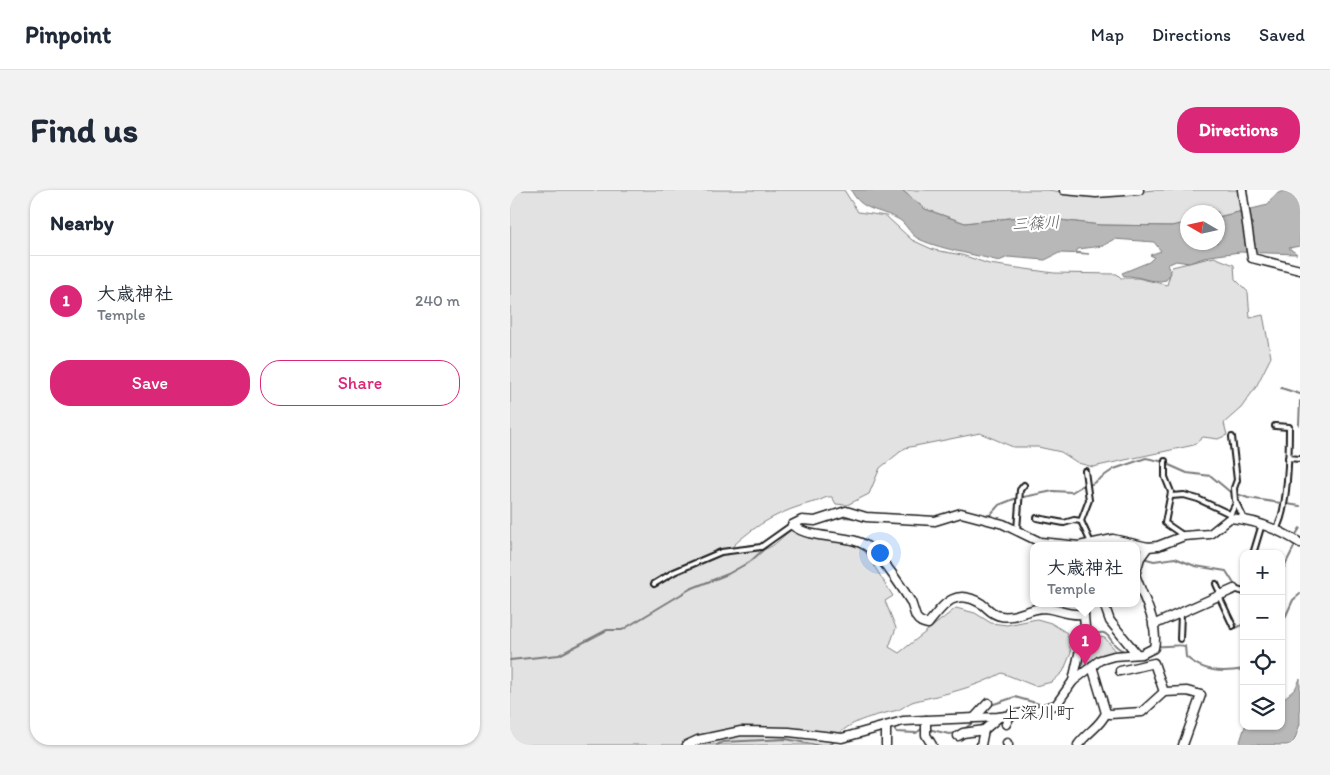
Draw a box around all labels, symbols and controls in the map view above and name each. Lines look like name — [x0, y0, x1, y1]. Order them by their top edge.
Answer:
text: Pinpoint — [25, 20, 111, 49]
text: Map — [1091, 24, 1124, 46]
text: Directions — [1152, 24, 1231, 46]
text: Saved — [1259, 24, 1305, 46]
button: Directions — [1177, 107, 1300, 153]
text: Find us — [30, 109, 138, 151]
north arrow — [1180, 205, 1225, 250]
text: Nearby — [50, 210, 114, 235]
water label: 三篠川 — [1012, 212, 1060, 234]
text: 大歳神社 — [97, 282, 173, 305]
text: 1 — [62, 291, 70, 310]
text: 240 m — [415, 291, 460, 310]
text: Temple — [97, 305, 146, 324]
button: Save — [50, 360, 250, 406]
button: Share — [260, 360, 460, 406]
your location — [867, 540, 893, 566]
popup — [1030, 542, 1140, 607]
map controls — [1240, 550, 1285, 730]
button: + — [1240, 550, 1285, 595]
text: 大歳神社 — [1047, 556, 1123, 579]
text: Temple — [1047, 579, 1095, 598]
button: − — [1240, 595, 1285, 640]
pin: 1 — [1069, 624, 1101, 665]
button: locate — [1240, 640, 1285, 685]
button: layers — [1240, 685, 1285, 730]
district label: 上深川町 — [1002, 702, 1074, 724]

